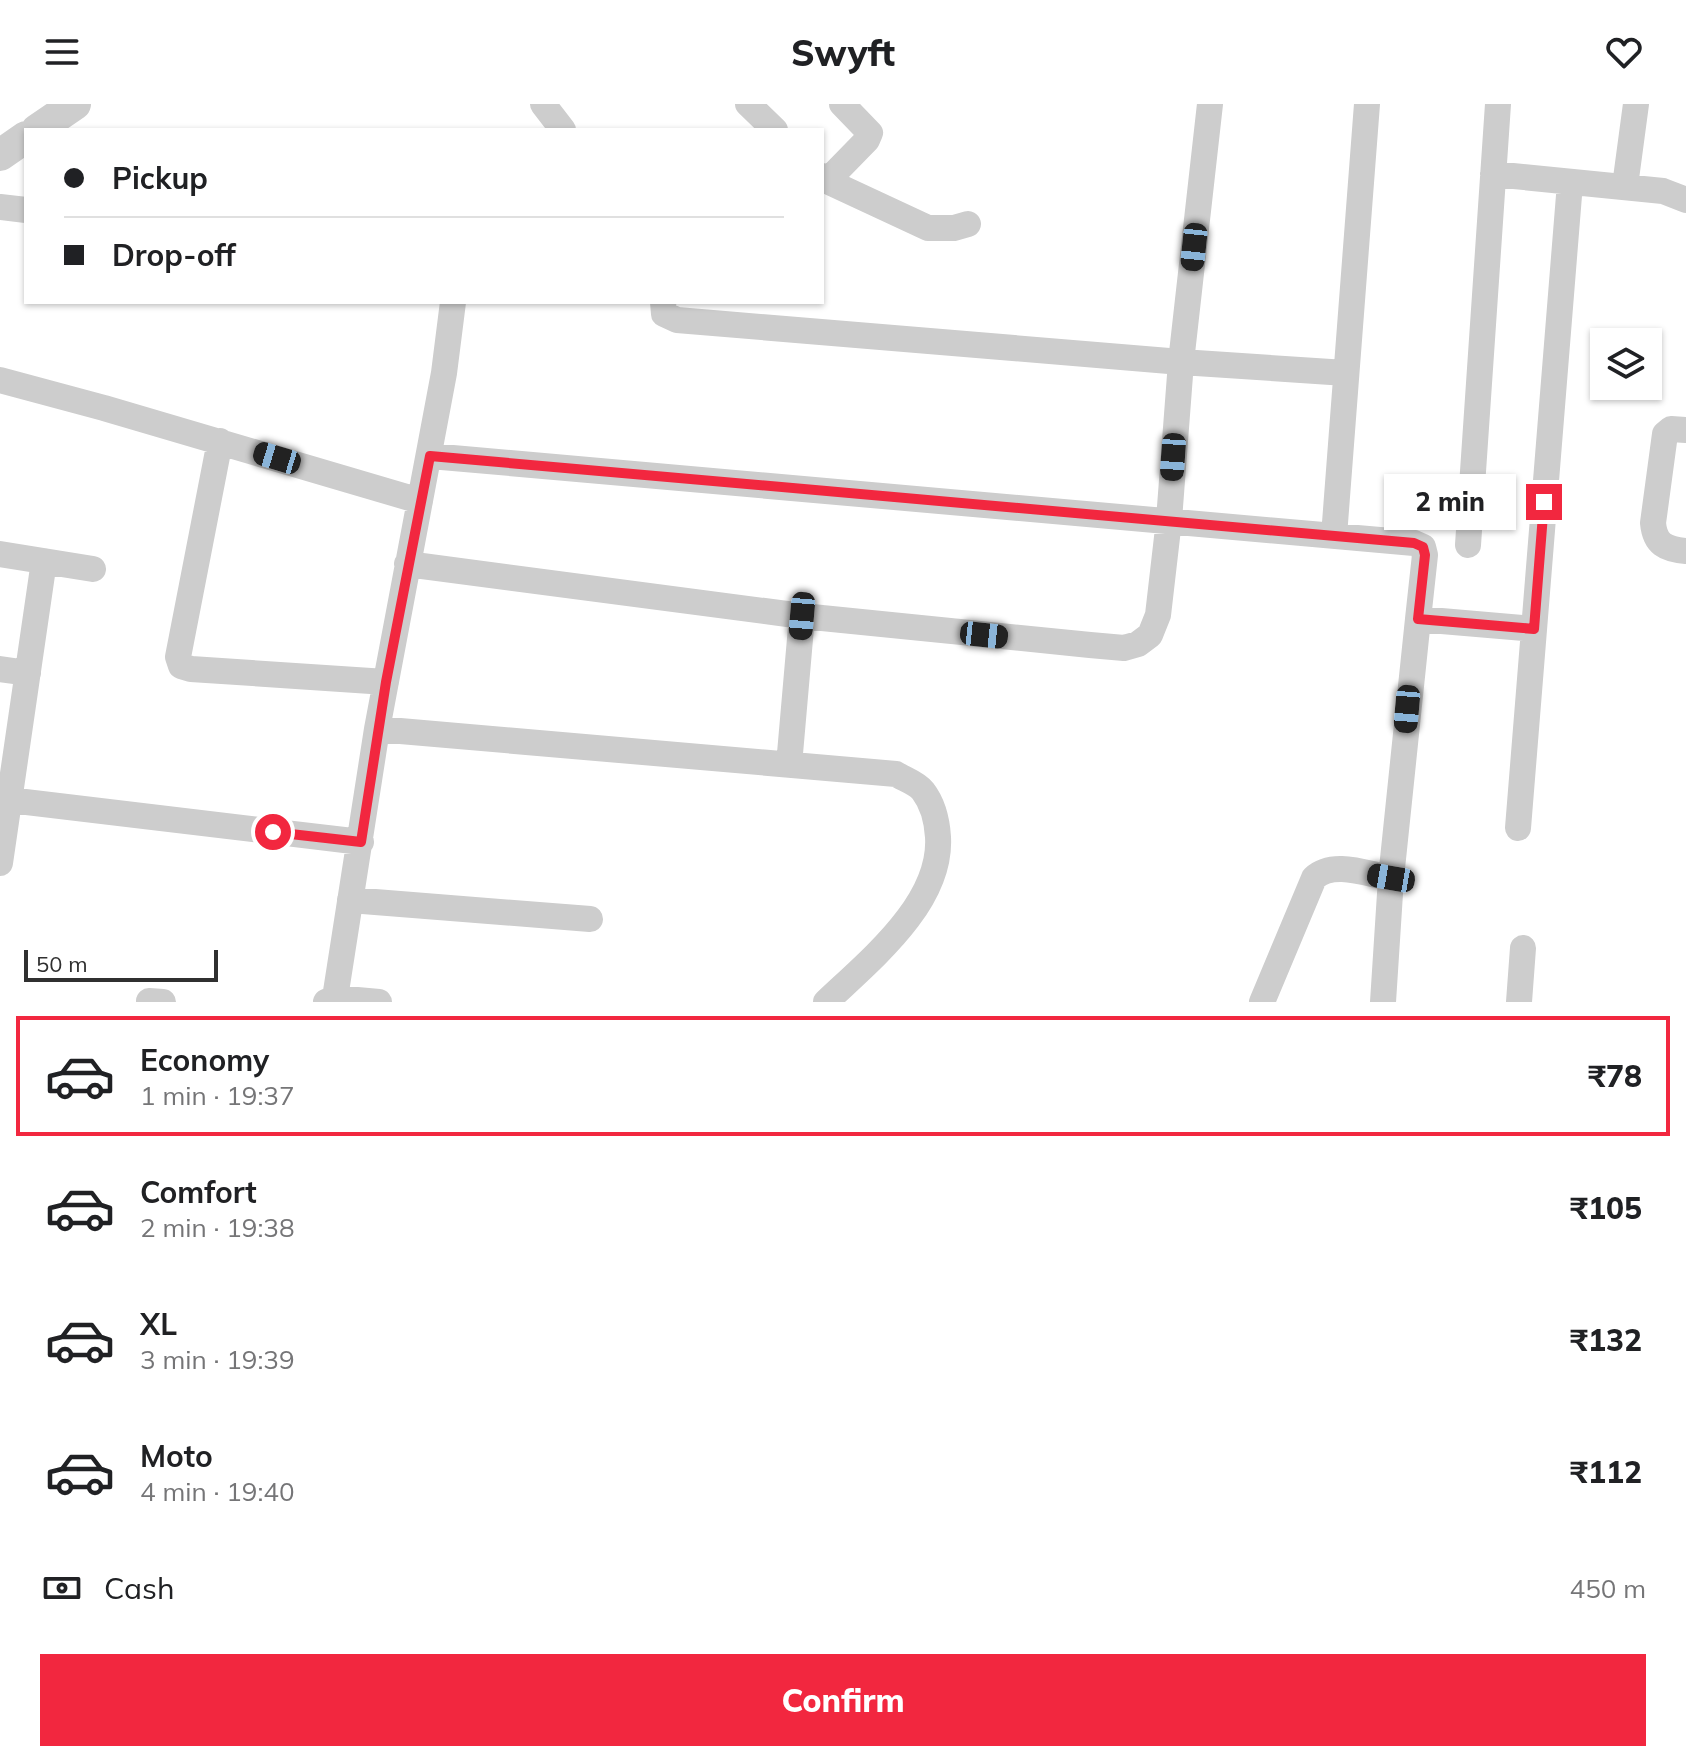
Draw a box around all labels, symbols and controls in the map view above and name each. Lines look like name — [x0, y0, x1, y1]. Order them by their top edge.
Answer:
icon: menu — [40, 30, 84, 74]
text: Swyft — [791, 30, 895, 75]
icon: heart — [1602, 30, 1646, 74]
text: Pickup — [112, 159, 208, 197]
car — [1180, 222, 1208, 272]
text: Drop-off — [112, 236, 236, 274]
map controls — [1590, 328, 1662, 400]
button: layers — [1590, 328, 1662, 400]
car — [1159, 432, 1187, 482]
car — [251, 440, 303, 476]
callout: 2 min — [1384, 474, 1516, 530]
route end — [1526, 484, 1562, 520]
text: 2 min — [1415, 485, 1485, 518]
car — [788, 591, 816, 641]
car — [959, 621, 1009, 649]
car — [1393, 684, 1421, 734]
route start — [255, 814, 291, 850]
car — [1365, 862, 1417, 894]
scale bar — [24, 946, 218, 982]
text: 50 m — [36, 950, 87, 978]
icon: car — [44, 1040, 116, 1112]
text: Economy — [140, 1041, 269, 1079]
text: ₹78 — [1588, 1057, 1642, 1095]
text: 1 min · 19:37 — [140, 1079, 295, 1112]
icon: car — [44, 1172, 116, 1244]
text: Comfort — [140, 1173, 257, 1211]
text: ₹105 — [1570, 1189, 1642, 1227]
text: 2 min · 19:38 — [140, 1211, 295, 1244]
icon: car — [44, 1304, 116, 1376]
text: XL — [140, 1305, 177, 1343]
text: ₹132 — [1570, 1321, 1642, 1359]
text: 3 min · 19:39 — [140, 1343, 295, 1376]
icon: car — [44, 1436, 116, 1508]
text: Moto — [140, 1437, 213, 1475]
text: ₹112 — [1570, 1453, 1642, 1491]
text: 4 min · 19:40 — [140, 1475, 295, 1508]
icon: cash — [40, 1566, 84, 1610]
text: Cash — [104, 1569, 175, 1607]
text: 450 m — [1570, 1572, 1646, 1605]
button: Confirm — [40, 1654, 1646, 1746]

